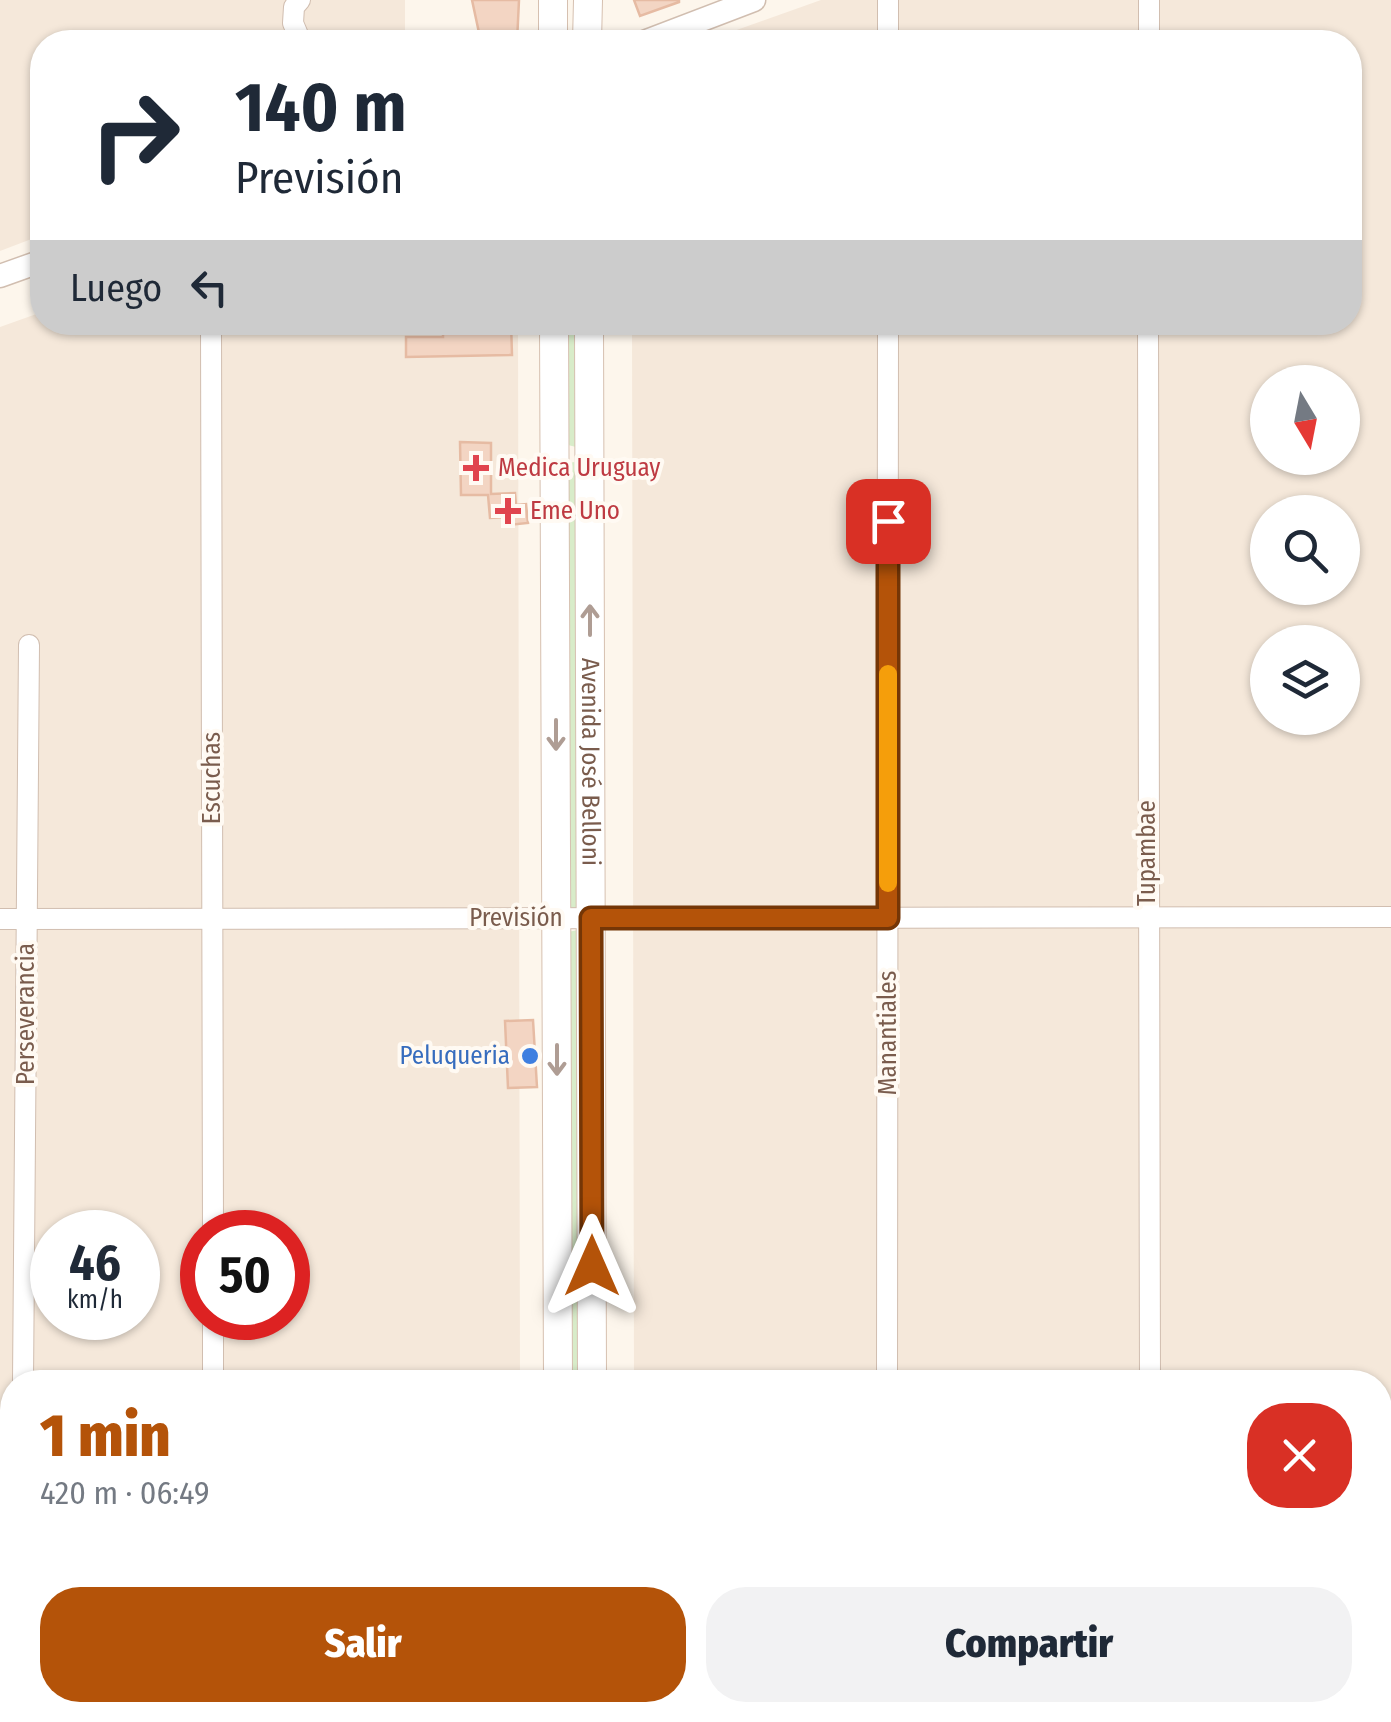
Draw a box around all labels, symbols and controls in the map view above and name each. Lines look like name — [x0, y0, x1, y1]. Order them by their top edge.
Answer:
text: 140 m — [235, 66, 407, 150]
icon: right — [70, 70, 200, 200]
text: Previsión — [235, 151, 403, 205]
icon: left — [182, 260, 237, 315]
text: Luego — [70, 265, 162, 311]
north arrow — [1250, 365, 1360, 475]
map controls — [1250, 365, 1360, 735]
place label: Medica Uruguay — [498, 453, 661, 483]
marker: Medica Uruguay — [463, 455, 489, 481]
pin — [846, 479, 931, 564]
icon: arrive — [861, 494, 916, 549]
button: search — [1250, 495, 1360, 605]
place label: Eme Uno — [530, 496, 620, 526]
marker: Eme Uno — [495, 498, 521, 524]
one-way arrow — [580, 605, 600, 638]
button: layers — [1250, 625, 1360, 735]
street label: Avenida José Belloni — [575, 658, 606, 866]
one-way arrow — [546, 718, 566, 750]
street label: Escuchas — [197, 732, 227, 824]
street label: Tupambae — [1132, 800, 1162, 906]
street label: Previsión — [469, 903, 563, 933]
street label: Perseverancia — [11, 943, 41, 1085]
street label: Manantiales — [873, 971, 903, 1095]
place label: Peluqueria — [400, 1041, 510, 1071]
one-way arrow — [548, 1042, 566, 1075]
marker: Peluqueria — [519, 1045, 541, 1067]
speed limit sign: 50 — [180, 1210, 310, 1340]
position arrow — [540, 1214, 644, 1318]
text: 46 — [69, 1233, 121, 1293]
text: km/h — [67, 1285, 123, 1315]
text: 1 min — [40, 1400, 171, 1472]
button: close — [1247, 1403, 1352, 1508]
text: 420 m · 06:49 — [40, 1474, 209, 1512]
button: Salir — [40, 1587, 686, 1702]
button: Compartir — [706, 1587, 1352, 1702]

